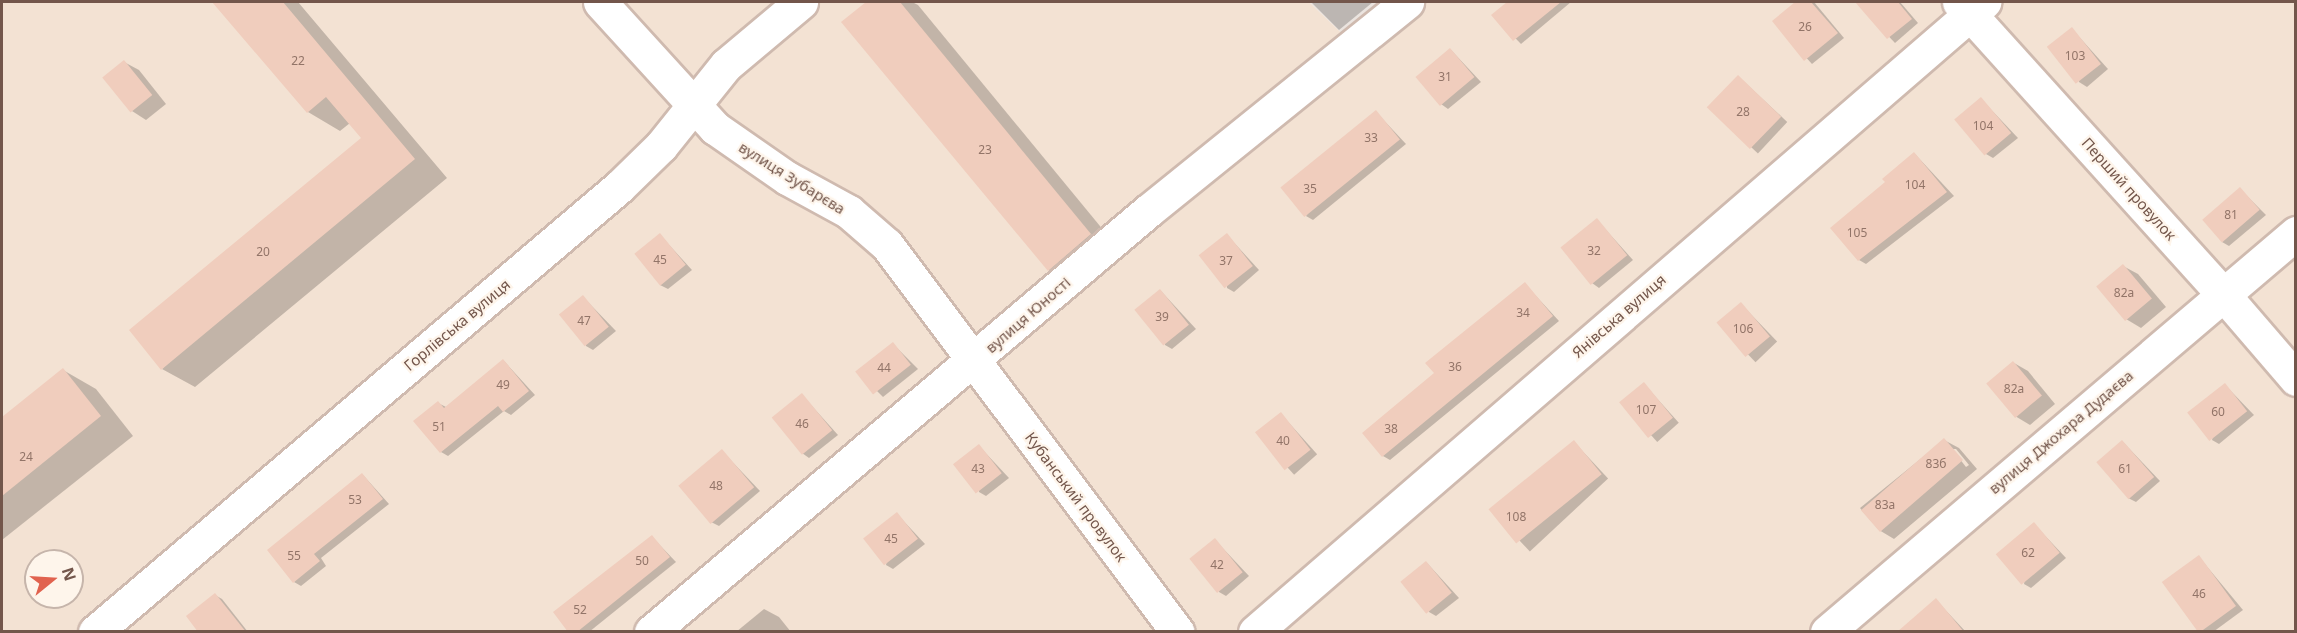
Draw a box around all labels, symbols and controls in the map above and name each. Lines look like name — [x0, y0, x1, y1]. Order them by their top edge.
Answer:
house number: 26 — [1798, 20, 1812, 34]
house number: 103 — [2065, 49, 2085, 63]
house number: 22 — [291, 54, 305, 68]
house number: 31 — [1438, 70, 1452, 84]
house number: 28 — [1736, 105, 1750, 119]
house number: 104 — [1973, 119, 1993, 133]
house number: 33 — [1364, 131, 1378, 145]
street label: Перший провулок — [2078, 134, 2180, 244]
street label: вулиця Зубарєва — [736, 138, 848, 218]
house number: 23 — [978, 143, 992, 157]
house number: 104 — [1905, 178, 1925, 192]
house number: 35 — [1303, 182, 1317, 196]
house number: 81 — [2224, 208, 2238, 222]
house number: 105 — [1847, 226, 1867, 240]
house number: 32 — [1587, 244, 1601, 258]
house number: 20 — [256, 245, 270, 259]
house number: 45 — [653, 253, 667, 267]
house number: 37 — [1219, 254, 1233, 268]
street label: Янівська вулиця — [1569, 271, 1669, 361]
street label: вулиця Юності — [982, 273, 1074, 357]
street label: Горлівська вулиця — [400, 275, 514, 375]
house number: 82а — [2114, 286, 2134, 300]
house number: 34 — [1516, 306, 1530, 320]
house number: 39 — [1155, 310, 1169, 324]
house number: 47 — [577, 314, 591, 328]
house number: 106 — [1733, 322, 1753, 336]
house number: 36 — [1448, 360, 1462, 374]
house number: 44 — [877, 361, 891, 375]
street label: вулиця Джохара Дудаєва — [1985, 366, 2137, 498]
house number: 49 — [496, 378, 510, 392]
house number: 82а — [2004, 382, 2024, 396]
house number: 107 — [1636, 403, 1656, 417]
house number: 60 — [2211, 405, 2225, 419]
house number: 46 — [795, 417, 809, 431]
house number: 51 — [432, 420, 446, 434]
house number: 38 — [1384, 422, 1398, 436]
street label: Кубанський провулок — [1021, 429, 1131, 565]
house number: 40 — [1276, 434, 1290, 448]
house number: 24 — [19, 450, 33, 464]
house number: 83б — [1926, 457, 1946, 471]
house number: 43 — [971, 462, 985, 476]
house number: 61 — [2118, 462, 2132, 476]
house number: 48 — [709, 479, 723, 493]
house number: 53 — [348, 493, 362, 507]
house number: 83а — [1875, 498, 1895, 512]
house number: 108 — [1506, 510, 1526, 524]
house number: 45 — [884, 532, 898, 546]
house number: 62 — [2021, 546, 2035, 560]
north arrow — [24, 549, 84, 609]
house number: 55 — [287, 549, 301, 563]
house number: 50 — [635, 554, 649, 568]
house number: 42 — [1210, 558, 1224, 572]
text: N — [57, 564, 82, 584]
house number: 46 — [2192, 587, 2206, 601]
house number: 52 — [573, 603, 587, 617]

